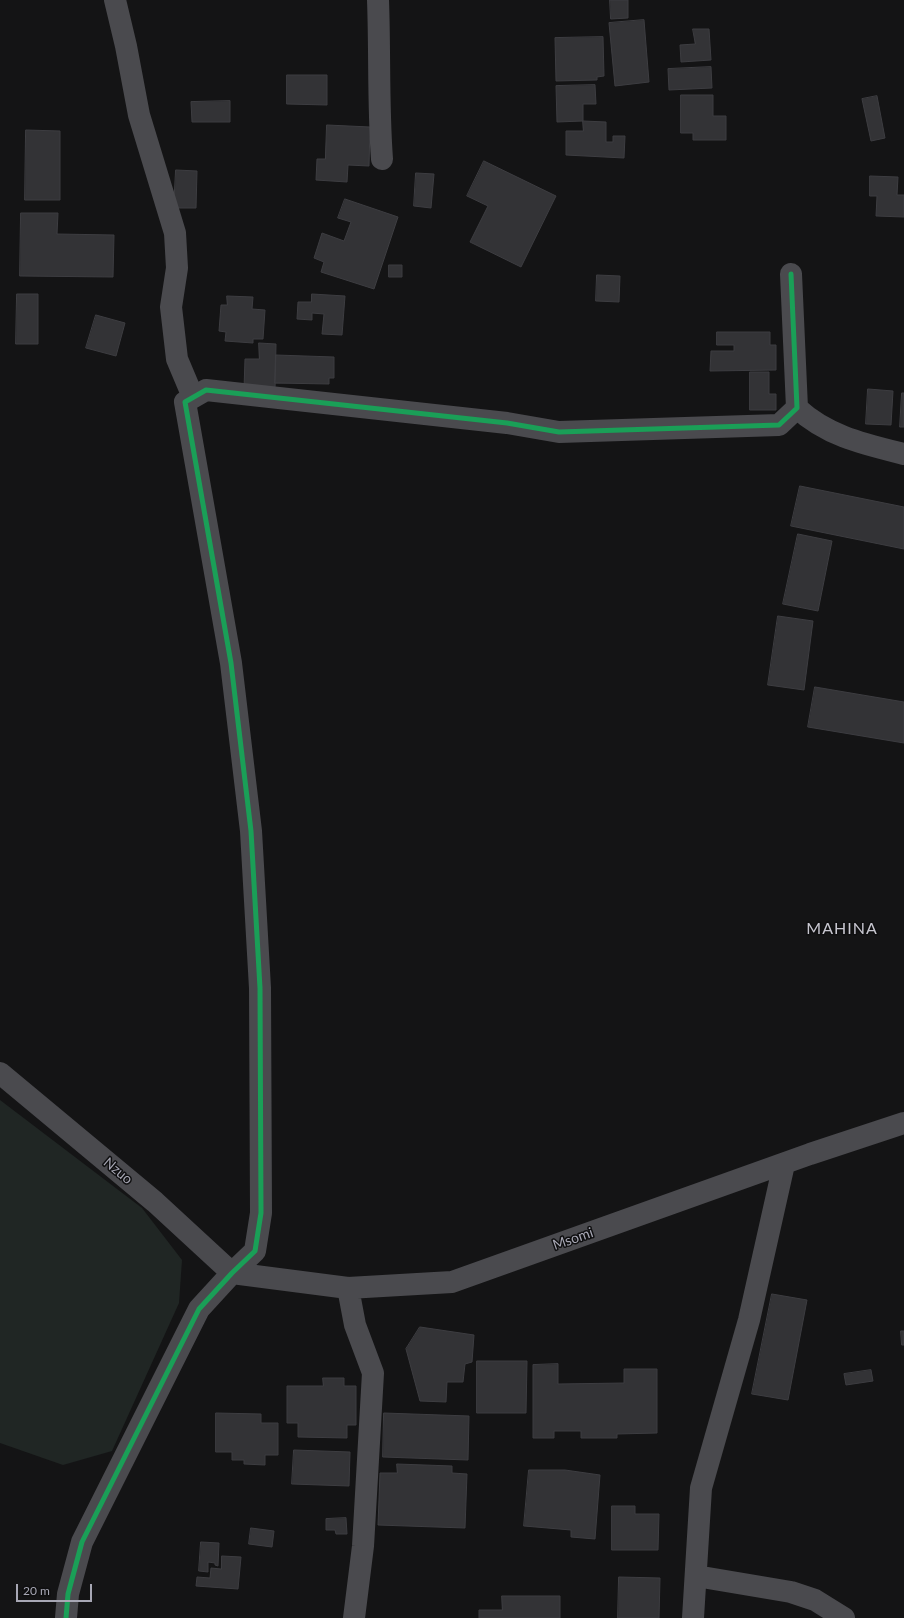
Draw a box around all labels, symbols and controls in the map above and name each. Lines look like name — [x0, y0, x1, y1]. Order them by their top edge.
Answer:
district label: MAHINA — [806, 919, 878, 939]
street label: Nzuo — [100, 1154, 136, 1188]
street label: Msomi — [551, 1224, 595, 1254]
scale bar — [18, 1576, 94, 1602]
text: 20 m — [23, 1583, 50, 1598]

